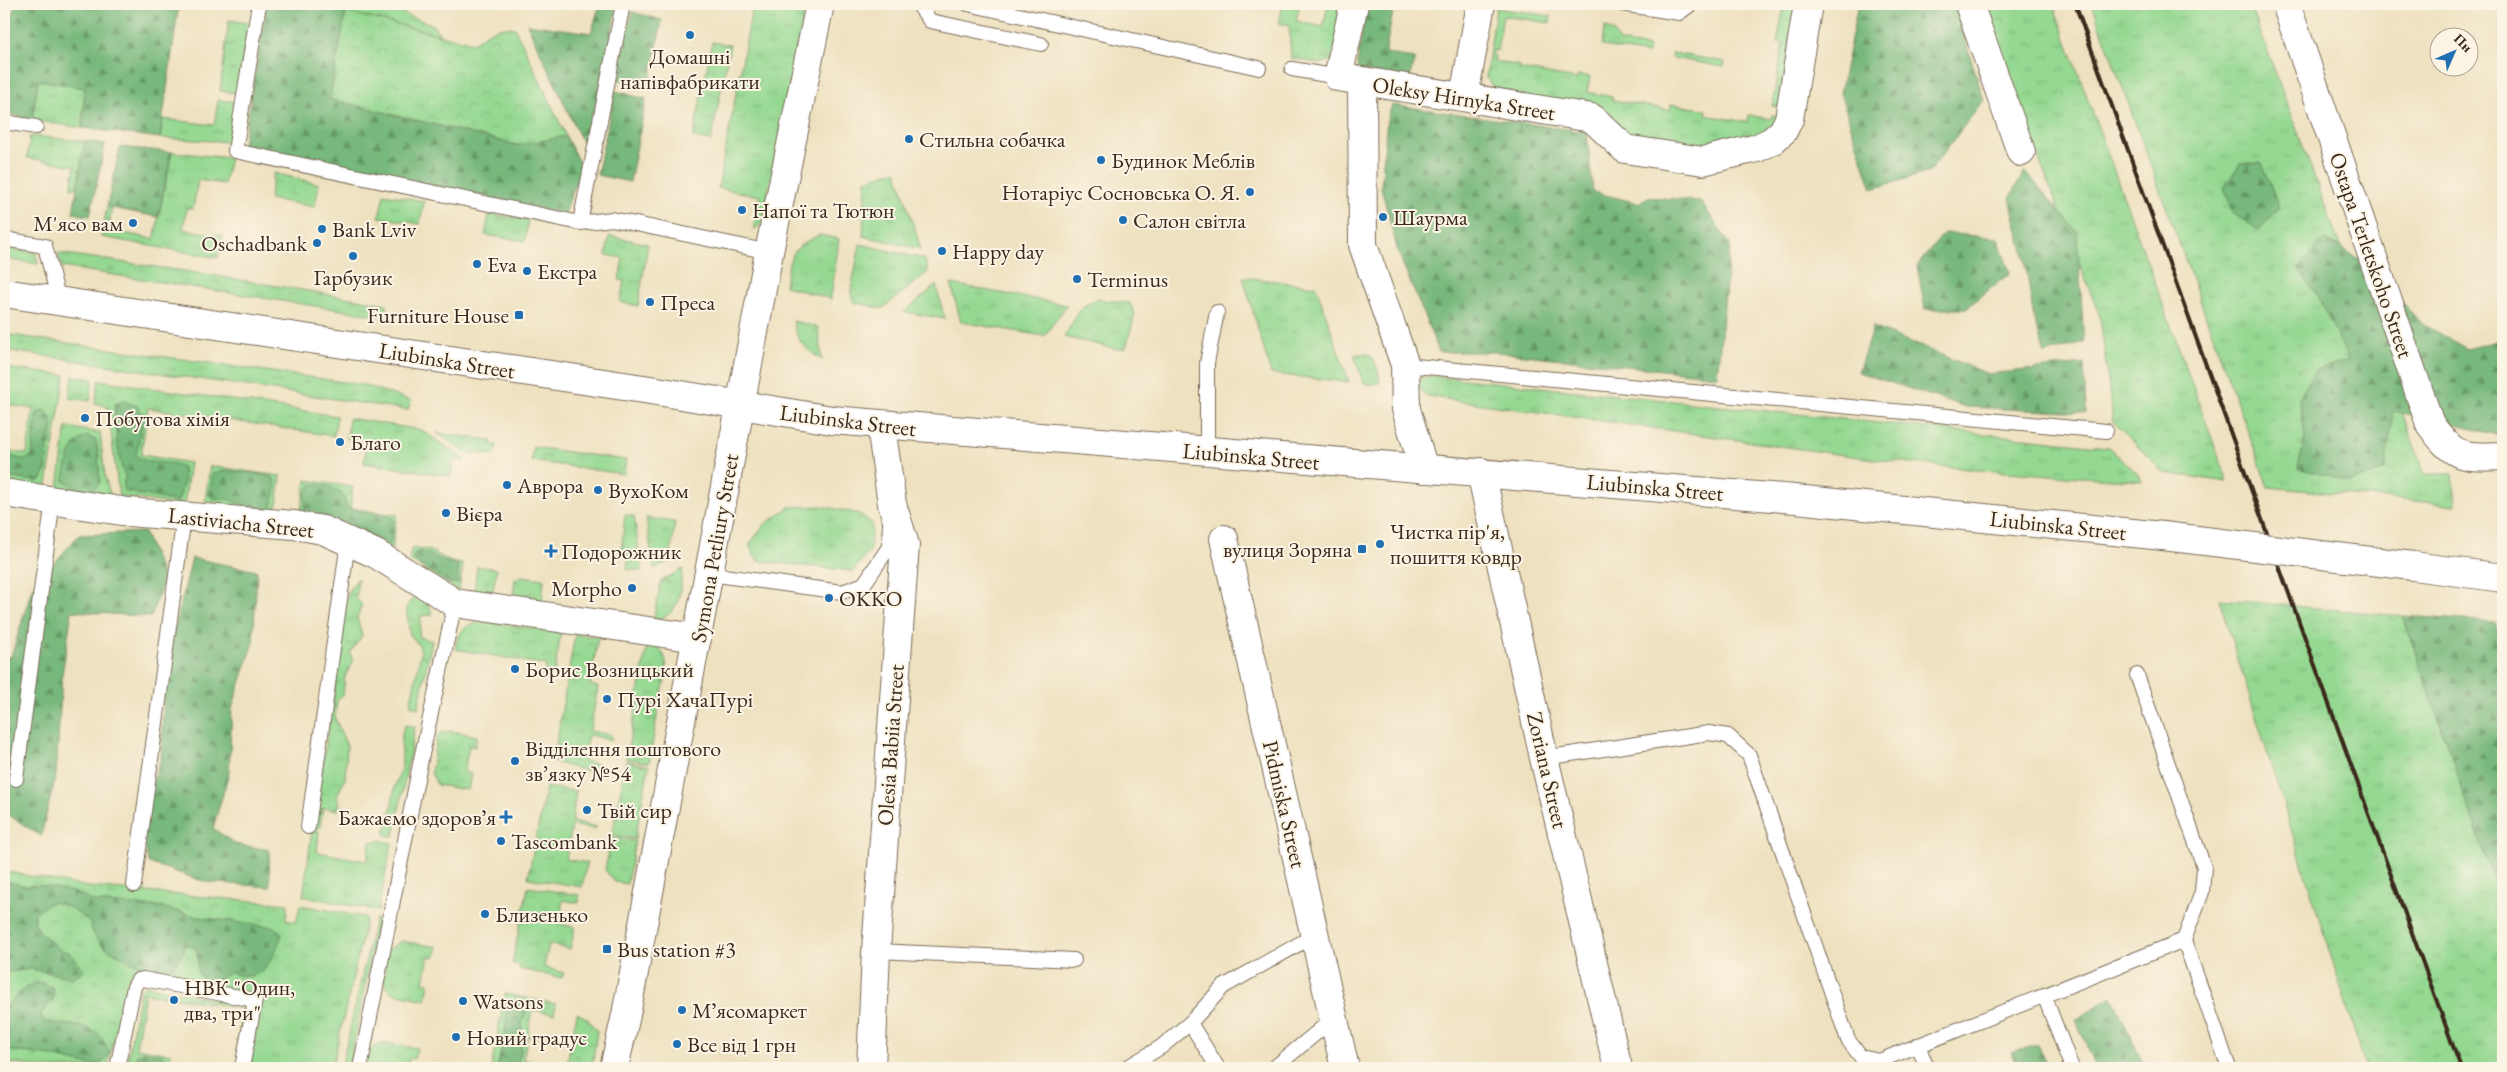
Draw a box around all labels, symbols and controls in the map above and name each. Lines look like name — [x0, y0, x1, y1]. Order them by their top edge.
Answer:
north arrow — [2430, 28, 2480, 78]
marker: Домашні напівфабрикати — [684, 29, 696, 41]
text: Пн — [2450, 30, 2476, 56]
place label: Домашні напівфабрикати — [620, 42, 760, 96]
street label: Oleksy Hirnyka Street — [1370, 70, 1557, 127]
place label: Стильна собачка — [919, 125, 1066, 154]
marker: Стильна собачка — [903, 133, 915, 145]
place label: Будинок Меблів — [1111, 146, 1255, 175]
street label: Ostapa Terletskoho Street — [2323, 148, 2420, 362]
marker: Будинок Меблів — [1095, 154, 1107, 166]
place label: Нотаріус Сосновська О. Я. — [1001, 178, 1240, 207]
marker: Нотаріус Сосновська О. Я. — [1244, 186, 1256, 198]
place label: Напої та Тютюн — [752, 196, 895, 225]
place label: Шаурма — [1393, 203, 1468, 232]
marker: Напої та Тютюн — [736, 204, 748, 216]
place label: Салон світла — [1133, 206, 1246, 235]
place label: М'ясо вам — [33, 209, 123, 238]
marker: Шаурма — [1377, 211, 1389, 223]
marker: Салон світла — [1117, 214, 1129, 226]
place label: Bank Lviv — [332, 215, 417, 244]
marker: М'ясо вам — [127, 217, 139, 229]
marker: Bank Lviv — [316, 223, 328, 235]
place label: Oschadbank — [201, 229, 308, 258]
marker: Oschadbank — [311, 237, 323, 249]
place label: Happy day — [952, 237, 1045, 266]
marker: Happy day — [936, 245, 948, 257]
marker: Гарбузик — [347, 250, 359, 262]
place label: Eva — [487, 250, 517, 279]
place label: Екстра — [537, 257, 597, 286]
marker: Eva — [471, 258, 483, 270]
place label: Гарбузик — [314, 263, 393, 292]
marker: Екстра — [521, 265, 533, 277]
place label: Terminus — [1087, 265, 1168, 294]
marker: Terminus — [1071, 273, 1083, 285]
place label: Преса — [660, 288, 716, 317]
marker: Преса — [644, 296, 656, 308]
place label: Furniture House — [367, 301, 509, 330]
marker: Furniture House — [513, 309, 525, 321]
street label: Liubinska Street — [377, 335, 517, 386]
street label: Liubinska Street — [778, 398, 918, 443]
place label: Побутова хімія — [95, 404, 230, 433]
marker: Побутова хімія — [79, 412, 91, 424]
place label: Благо — [350, 428, 401, 457]
marker: Благо — [334, 436, 346, 448]
street label: Liubinska Street — [1181, 436, 1321, 477]
street label: Symona Petliury Street — [684, 451, 745, 645]
street label: Liubinska Street — [1585, 467, 1725, 508]
place label: Аврора — [516, 471, 584, 500]
place label: ВухоКом — [608, 476, 689, 505]
marker: Аврора — [501, 479, 513, 491]
marker: ВухоКом — [592, 484, 604, 496]
place label: Вієра — [456, 499, 503, 528]
street label: Lastiviacha Street — [167, 500, 315, 545]
street label: Liubinska Street — [1988, 504, 2128, 547]
marker: Вієра — [440, 507, 452, 519]
place label: Чистка пір'я, пошиття ковдр — [1390, 517, 1522, 571]
place label: вулиця Зоряна — [1223, 535, 1352, 564]
place label: Подорожник — [561, 537, 682, 566]
marker: Чистка пір'я, пошиття ковдр — [1374, 538, 1386, 550]
marker: вулиця Зоряна — [1356, 543, 1368, 555]
marker: Подорожник — [545, 545, 557, 557]
place label: Morpho — [551, 574, 622, 603]
marker: Morpho — [626, 582, 638, 594]
place label: OKKO — [839, 584, 903, 613]
marker: OKKO — [823, 592, 835, 604]
place label: Борис Возницький — [525, 655, 694, 684]
marker: Борис Возницький — [509, 663, 521, 675]
street label: Olesia Babiia Street — [870, 663, 911, 827]
place label: Пурі ХачаПурі — [617, 685, 753, 714]
marker: Пурі ХачаПурі — [601, 693, 613, 705]
street label: Zoriana Street — [1520, 709, 1575, 831]
place label: Відділення поштового зв’язку №54 — [525, 734, 721, 788]
street label: Pidmiska Street — [1256, 737, 1313, 871]
marker: Відділення поштового зв’язку №54 — [509, 755, 521, 767]
place label: Твій сир — [597, 796, 672, 825]
place label: Бажаємо здоровʼя — [338, 803, 496, 832]
marker: Твій сир — [581, 804, 593, 816]
marker: Бажаємо здоровʼя — [500, 811, 512, 823]
place label: Tascombank — [511, 827, 618, 856]
marker: Tascombank — [495, 835, 507, 847]
place label: Близенько — [495, 900, 588, 929]
marker: Близенько — [479, 908, 491, 920]
place label: Bus station #3 — [617, 935, 736, 964]
marker: Bus station #3 — [601, 943, 613, 955]
place label: НВК "Один, два, три" — [184, 973, 295, 1027]
place label: Watsons — [473, 987, 543, 1016]
marker: НВК "Один, два, три" — [168, 994, 180, 1006]
marker: Watsons — [457, 995, 469, 1007]
place label: Мʼясомаркет — [692, 996, 807, 1025]
marker: Мʼясомаркет — [676, 1004, 688, 1016]
place label: Новий градус — [466, 1023, 587, 1052]
place label: Все від 1 грн — [687, 1030, 796, 1059]
marker: Новий градус — [450, 1031, 462, 1043]
marker: Все від 1 грн — [671, 1038, 683, 1050]

